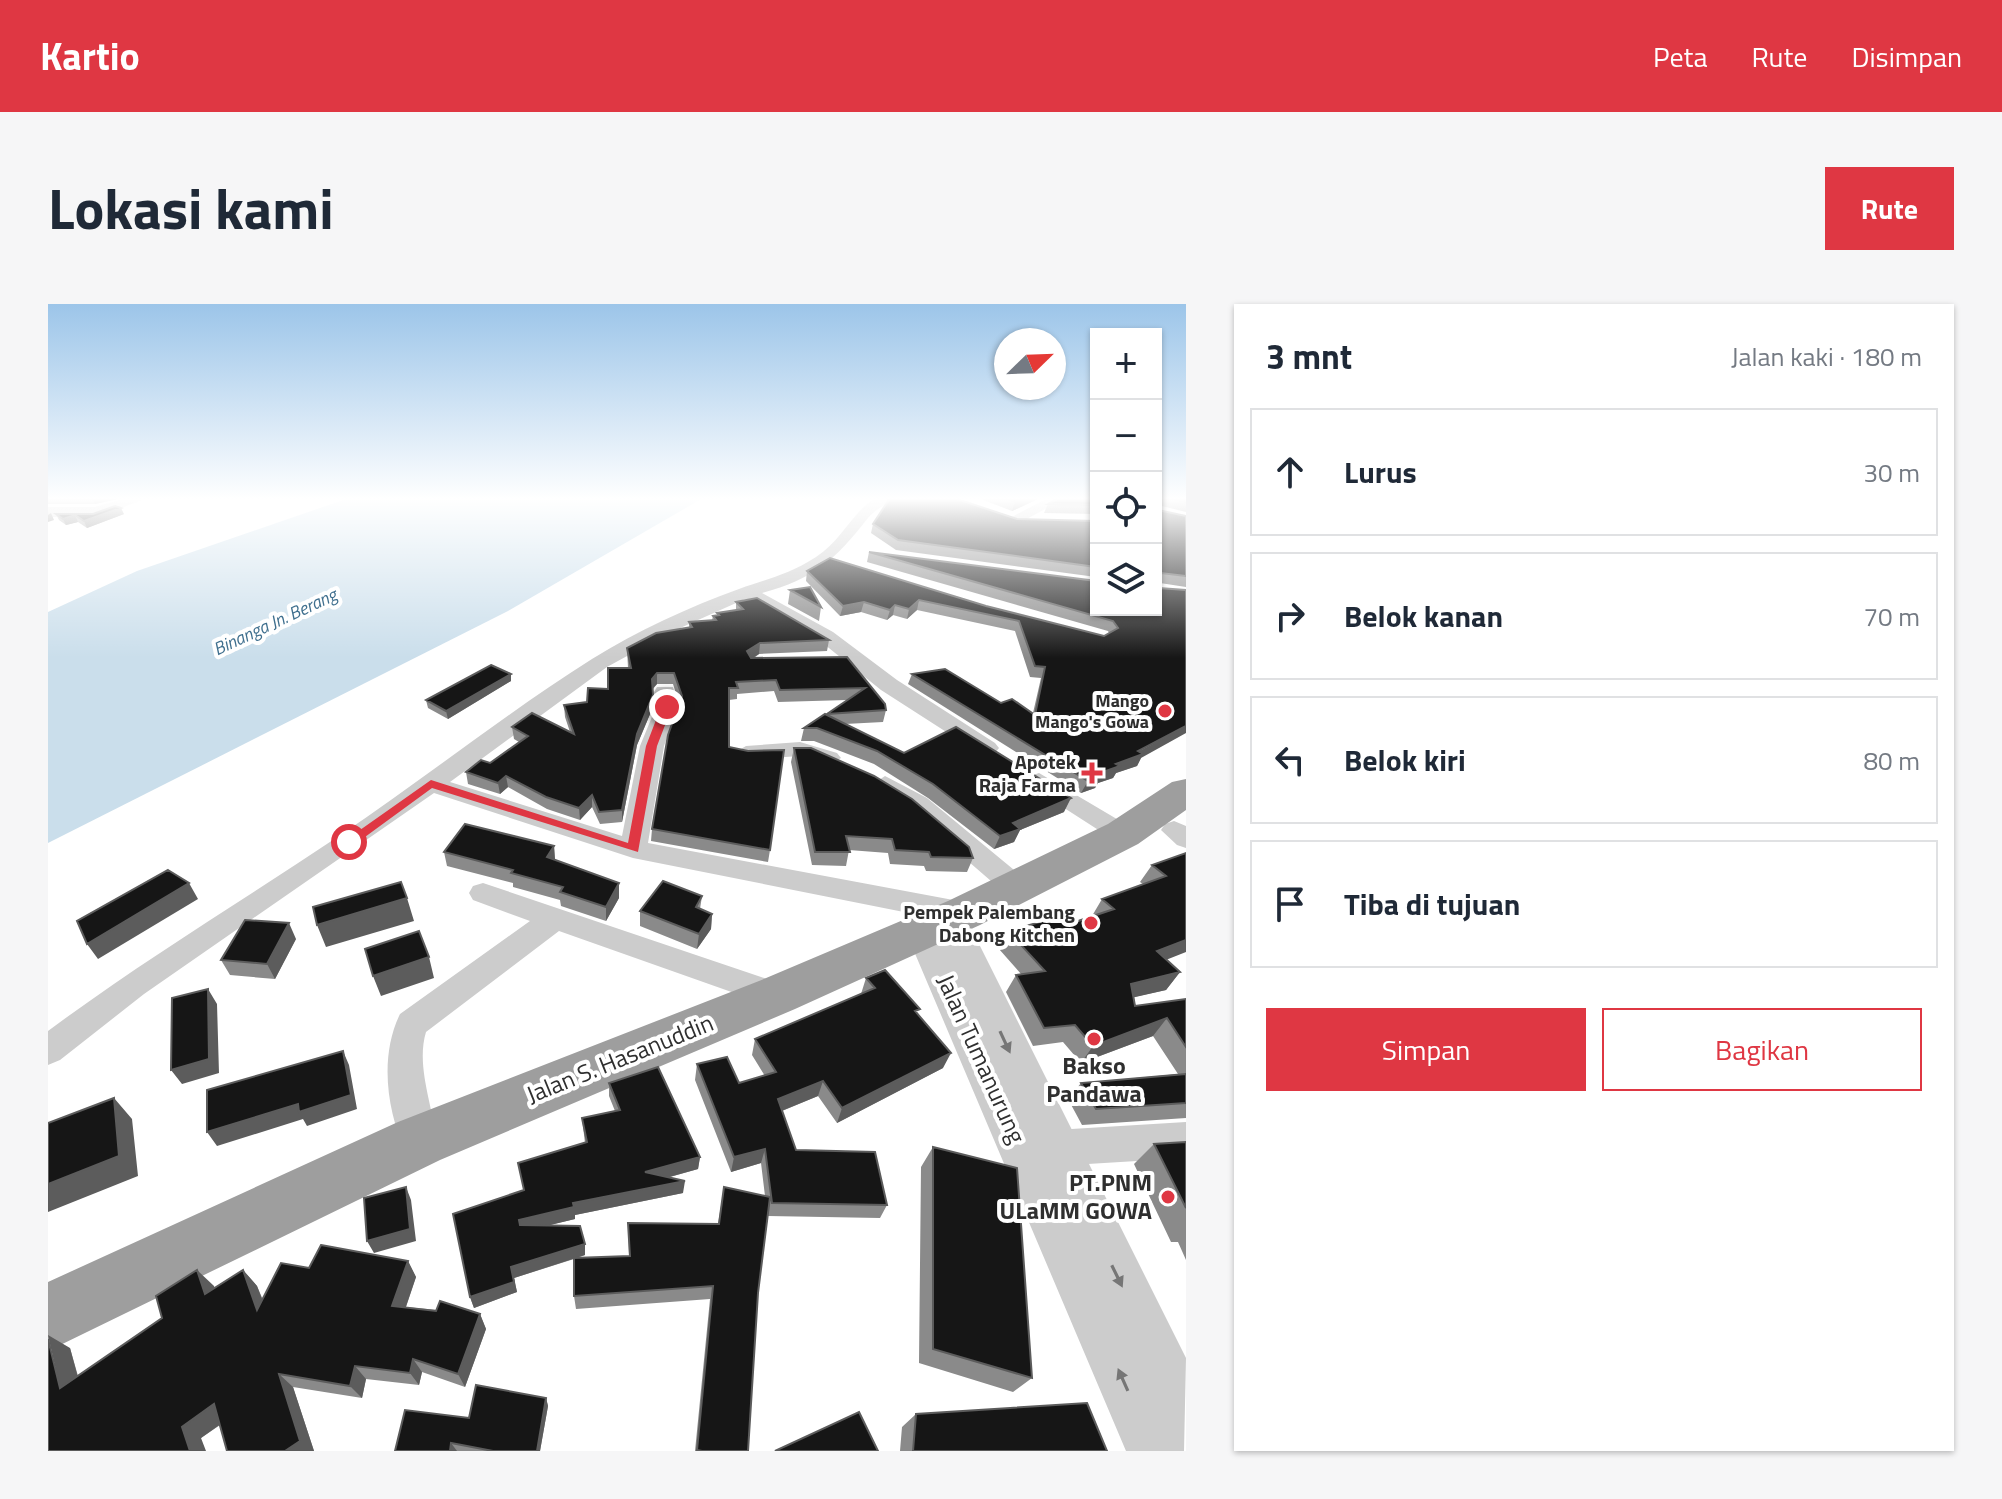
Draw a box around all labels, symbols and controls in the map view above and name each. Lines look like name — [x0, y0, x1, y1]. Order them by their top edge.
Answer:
text: Kartio — [40, 27, 140, 85]
text: Peta — [1653, 35, 1707, 78]
text: Rute — [1751, 35, 1807, 78]
text: Disimpan — [1851, 35, 1962, 78]
text: Lokasi kami — [48, 166, 334, 251]
button: Rute — [1825, 167, 1954, 250]
north arrow — [994, 328, 1066, 400]
map controls — [1090, 328, 1162, 616]
button: + — [1090, 328, 1162, 400]
text: 3 mnt — [1266, 330, 1352, 382]
text: Jalan kaki · 180 m — [1731, 337, 1922, 376]
button: − — [1090, 400, 1162, 472]
text: Lurus — [1344, 449, 1417, 495]
icon: ahead — [1268, 450, 1312, 494]
text: 30 m — [1863, 453, 1920, 492]
button: locate — [1090, 472, 1162, 544]
button: layers — [1090, 544, 1162, 616]
water label: Binanga Jn. Berang — [209, 580, 343, 662]
text: Belok kanan — [1344, 593, 1503, 639]
icon: right — [1268, 594, 1312, 638]
text: 70 m — [1863, 597, 1920, 636]
place label: Mango Mango's Gowa — [1035, 687, 1149, 735]
route end — [649, 689, 685, 725]
marker: Mango Mango's Gowa — [1156, 702, 1174, 720]
text: Belok kiri — [1344, 737, 1466, 783]
icon: left — [1268, 738, 1312, 782]
text: 80 m — [1863, 741, 1920, 780]
place label: Apotek Raja Farma — [979, 746, 1077, 800]
marker: Apotek Raja Farma — [1083, 764, 1101, 782]
route start — [331, 824, 367, 860]
text: Tiba di tujuan — [1344, 881, 1520, 927]
icon: arrive — [1268, 882, 1312, 926]
place label: Pempek Palembang Dabong Kitchen — [903, 896, 1075, 950]
marker: Pempek Palembang Dabong Kitchen — [1082, 914, 1100, 932]
street label: Jalan Tumanurung — [928, 968, 1035, 1149]
street label: Jalan S. Hasanuddin — [521, 1004, 719, 1112]
button: Simpan — [1266, 1008, 1586, 1091]
button: Bagikan — [1602, 1008, 1922, 1091]
one-way arrow — [999, 1030, 1012, 1054]
marker: Bakso Pandawa — [1085, 1030, 1103, 1048]
place label: Bakso Pandawa — [1046, 1047, 1142, 1111]
place label: PT.PNM ULaMM GOWA — [1000, 1164, 1153, 1228]
marker: PT.PNM ULaMM GOWA — [1159, 1188, 1177, 1206]
one-way arrow — [1111, 1265, 1124, 1288]
one-way arrow — [1117, 1368, 1130, 1392]

